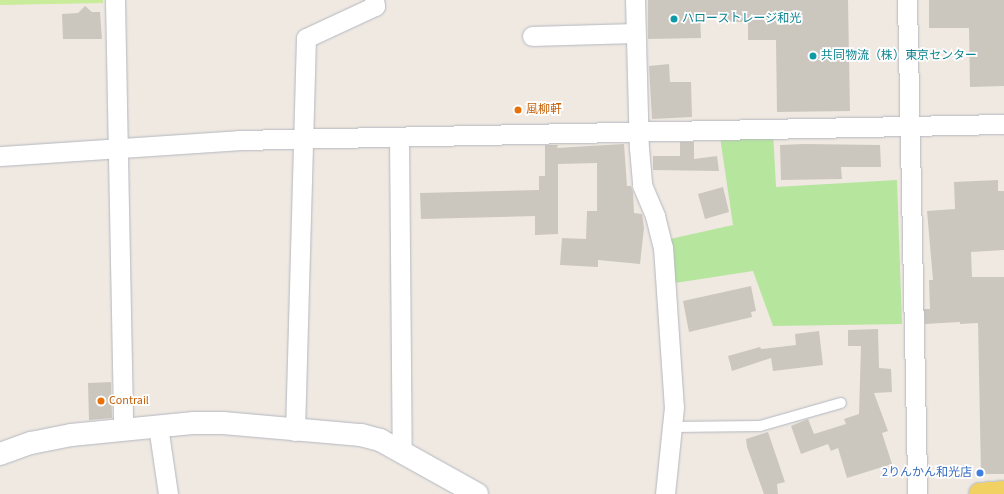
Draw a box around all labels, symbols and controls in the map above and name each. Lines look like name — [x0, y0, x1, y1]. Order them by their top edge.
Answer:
place label: ハローストレージ和光 — [682, 12, 802, 26]
marker: ハローストレージ和光 — [669, 14, 679, 24]
place label: 共同物流（株）東京センター — [821, 49, 977, 63]
marker: 共同物流（株）東京センター — [808, 51, 818, 61]
place label: 風柳軒 — [526, 103, 562, 117]
marker: 風柳軒 — [513, 105, 523, 115]
place label: Contrail — [109, 394, 149, 408]
marker: Contrail — [96, 396, 106, 406]
place label: 2りんかん和光店 — [882, 466, 972, 480]
marker: 2りんかん和光店 — [975, 468, 985, 478]

